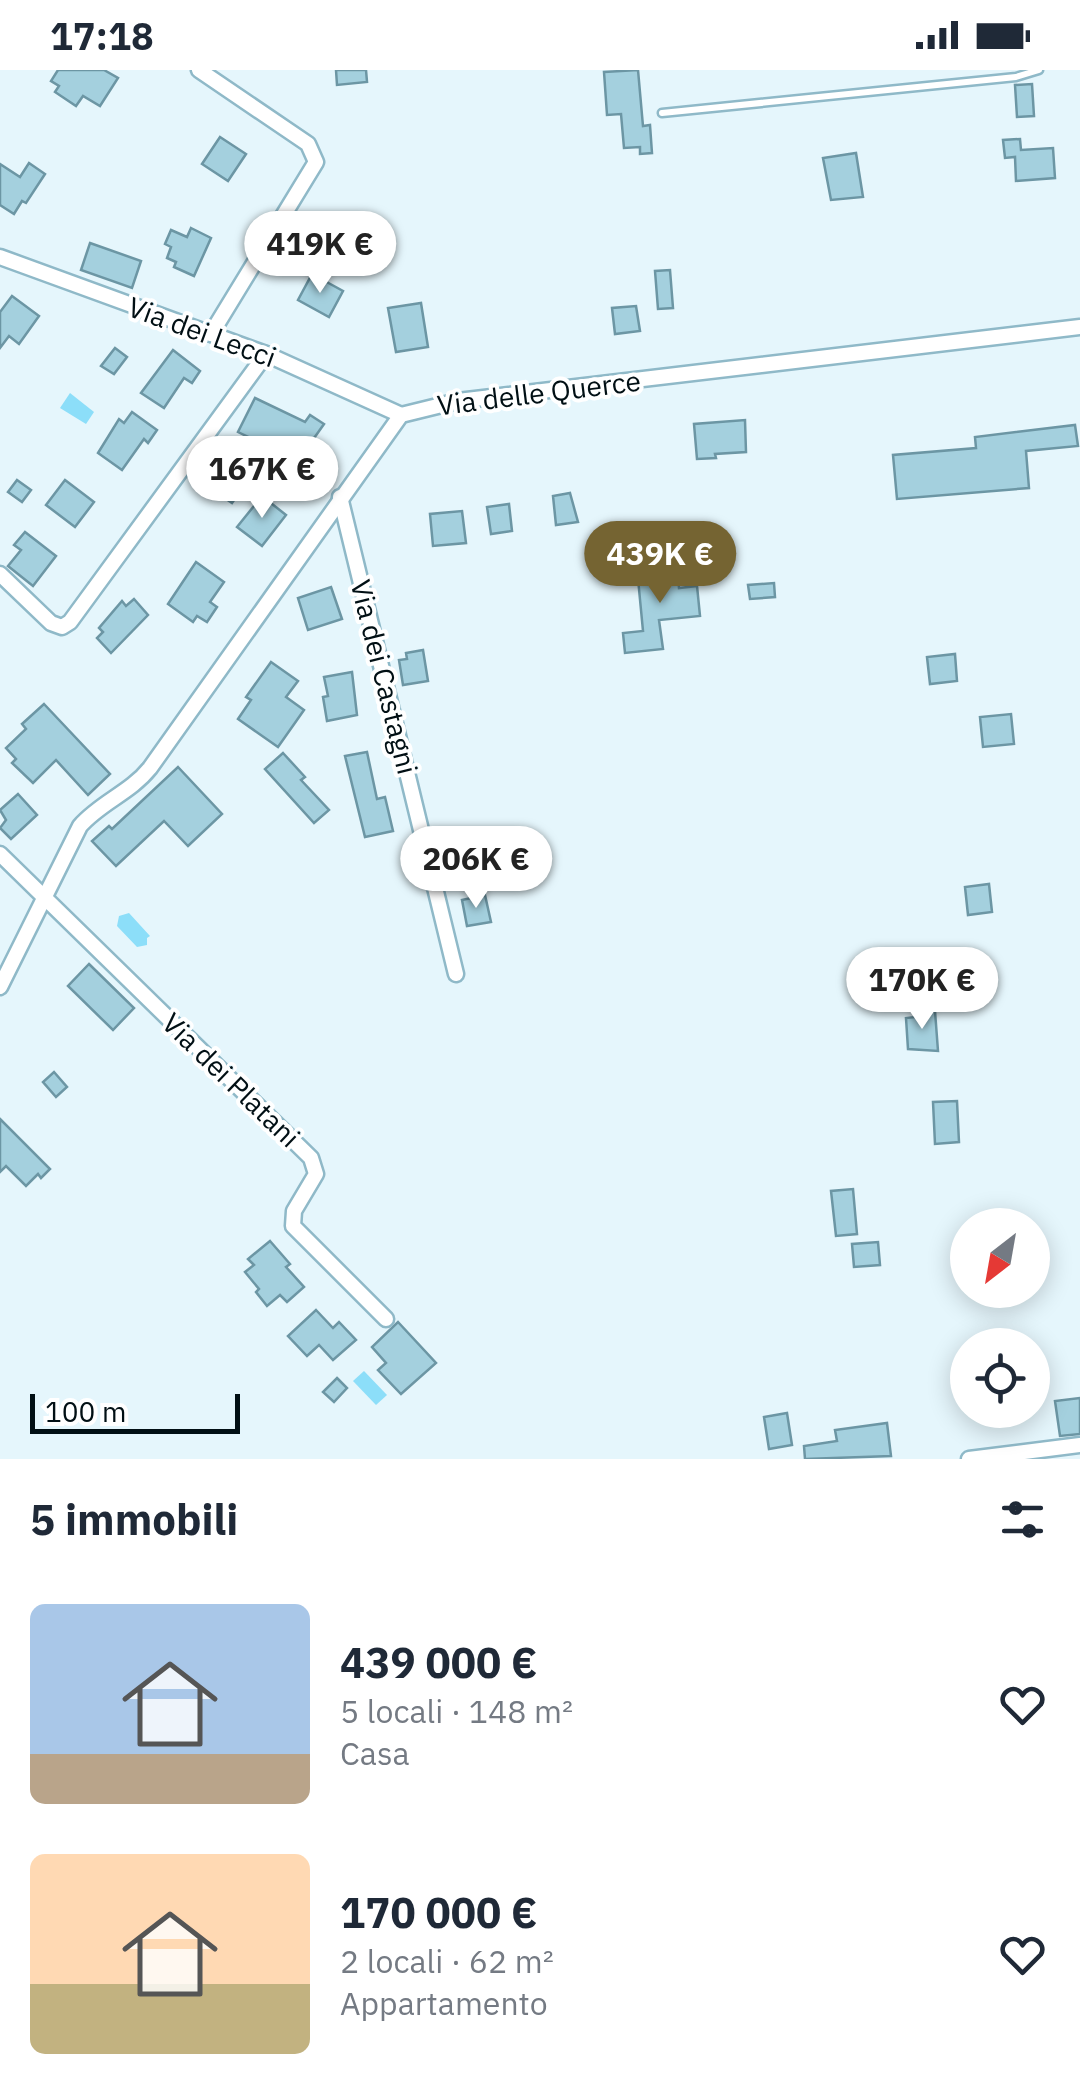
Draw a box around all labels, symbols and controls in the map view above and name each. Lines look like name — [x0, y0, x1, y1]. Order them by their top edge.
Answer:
text: 17:18 — [50, 11, 154, 60]
pin: 419K € — [239, 211, 401, 296]
text: 419K € — [266, 222, 374, 264]
street label: Via dei Lecci — [123, 288, 281, 375]
street label: Via delle Querce — [435, 362, 643, 423]
pin: 167K € — [181, 436, 343, 521]
text: 167K € — [208, 447, 316, 489]
pin: 439K € — [579, 521, 741, 606]
text: 439K € — [606, 532, 714, 574]
street label: Via dei Castagni — [342, 576, 427, 778]
pin: 206K € — [395, 826, 557, 911]
text: 206K € — [422, 837, 530, 879]
pin: 170K € — [841, 947, 1003, 1032]
text: 170K € — [868, 958, 976, 1000]
street label: Via dei Platani — [154, 1004, 308, 1155]
north arrow — [950, 1208, 1050, 1308]
map controls — [950, 1208, 1050, 1428]
button: locate — [950, 1328, 1050, 1428]
scale bar — [30, 1389, 240, 1434]
text: 100 m — [45, 1393, 126, 1430]
text: 5 immobili — [30, 1492, 238, 1547]
icon: filters — [995, 1492, 1050, 1547]
text: 439 000 € — [340, 1635, 537, 1690]
icon: home — [110, 1644, 230, 1764]
icon: heart — [995, 1677, 1050, 1732]
text: 5 locali · 148 m² — [340, 1690, 573, 1732]
text: Casa — [340, 1732, 410, 1774]
text: 170 000 € — [340, 1885, 537, 1940]
icon: home — [110, 1894, 230, 2014]
icon: heart — [995, 1927, 1050, 1982]
text: 2 locali · 62 m² — [340, 1940, 554, 1982]
text: Appartamento — [340, 1982, 548, 2024]

